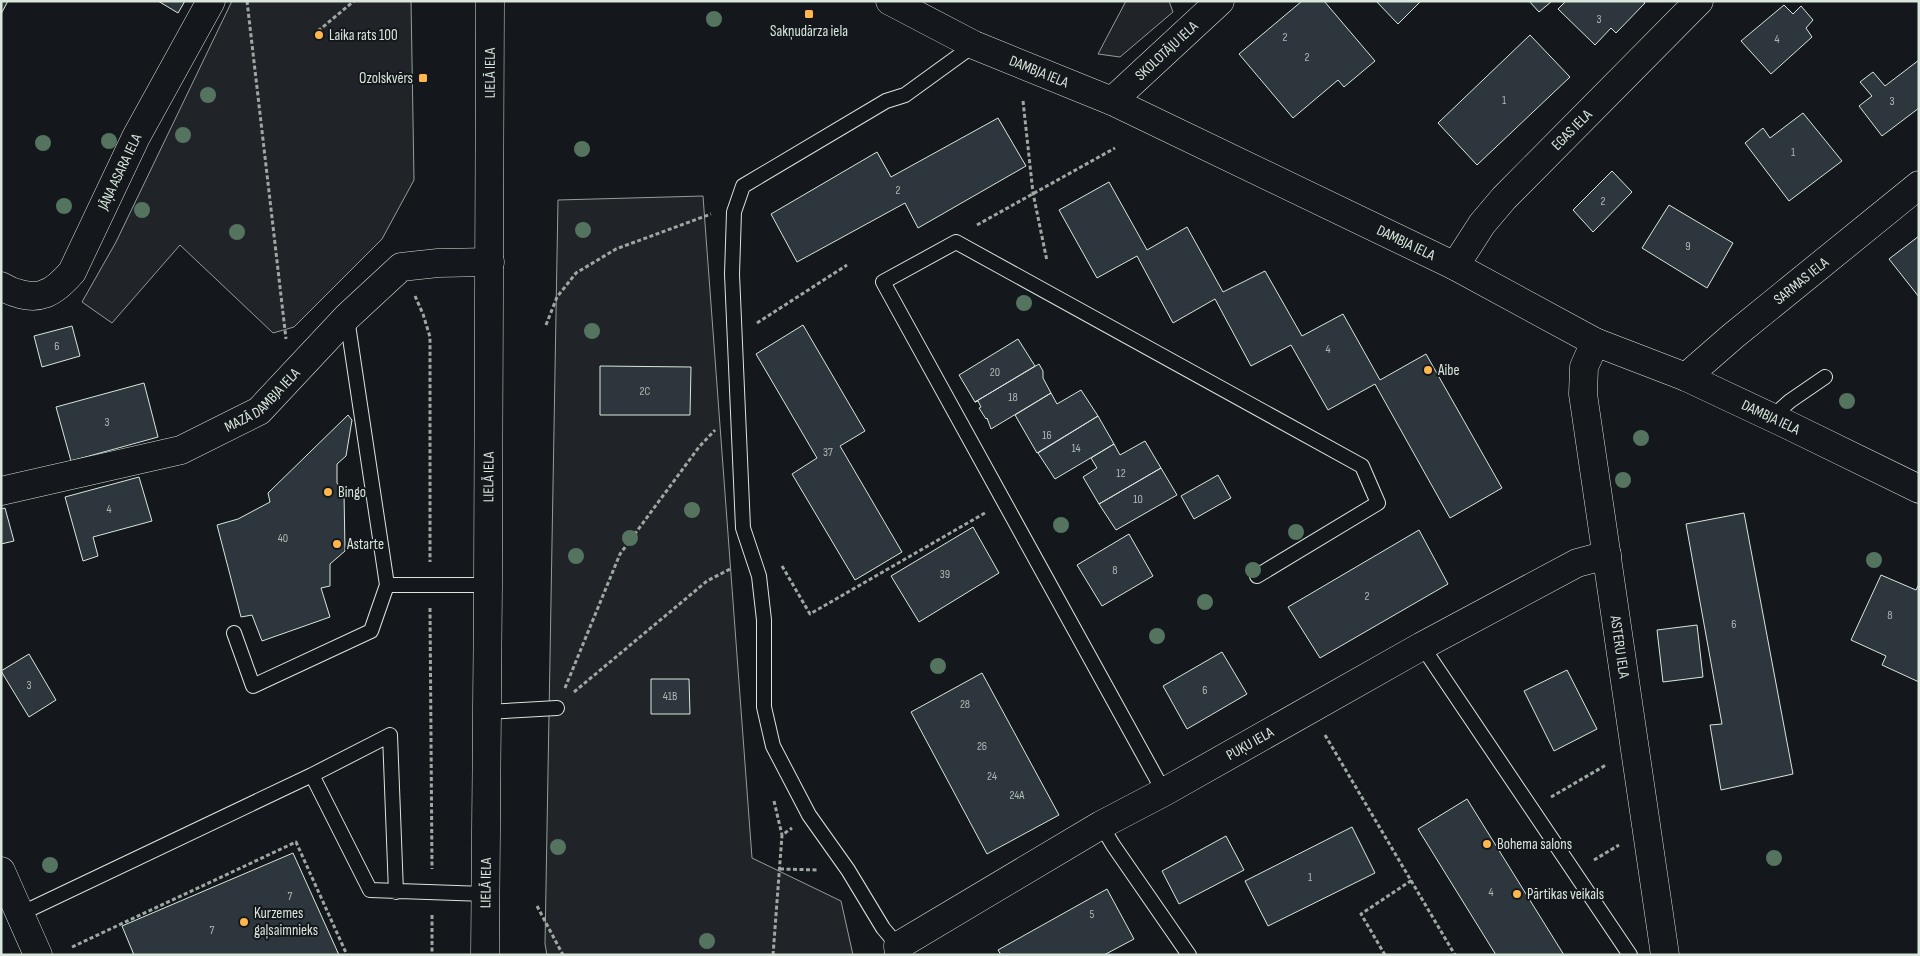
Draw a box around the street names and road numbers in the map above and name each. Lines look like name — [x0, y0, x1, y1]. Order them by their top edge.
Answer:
street label: SKOLOTĀJU IELA — [1131, 16, 1202, 85]
street label: LIELĀ IELA — [480, 47, 499, 98]
street label: DAMBJA IELA — [1007, 51, 1072, 92]
street label: EGAS IELA — [1547, 105, 1596, 154]
street label: JĀŅA ASARA IELA — [93, 130, 146, 214]
street label: DAMBJA IELA — [1374, 220, 1439, 265]
street label: SARMAS IELA — [1770, 252, 1833, 309]
street label: MAZĀ DAMBJA IELA — [221, 363, 304, 436]
street label: DAMBJA IELA — [1739, 395, 1804, 439]
street label: LIELĀ IELA — [479, 451, 498, 502]
street label: ASTERU IELA — [1606, 613, 1634, 680]
street label: PUĶU IELA — [1223, 722, 1277, 765]
street label: LIELĀ IELA — [476, 857, 495, 908]

